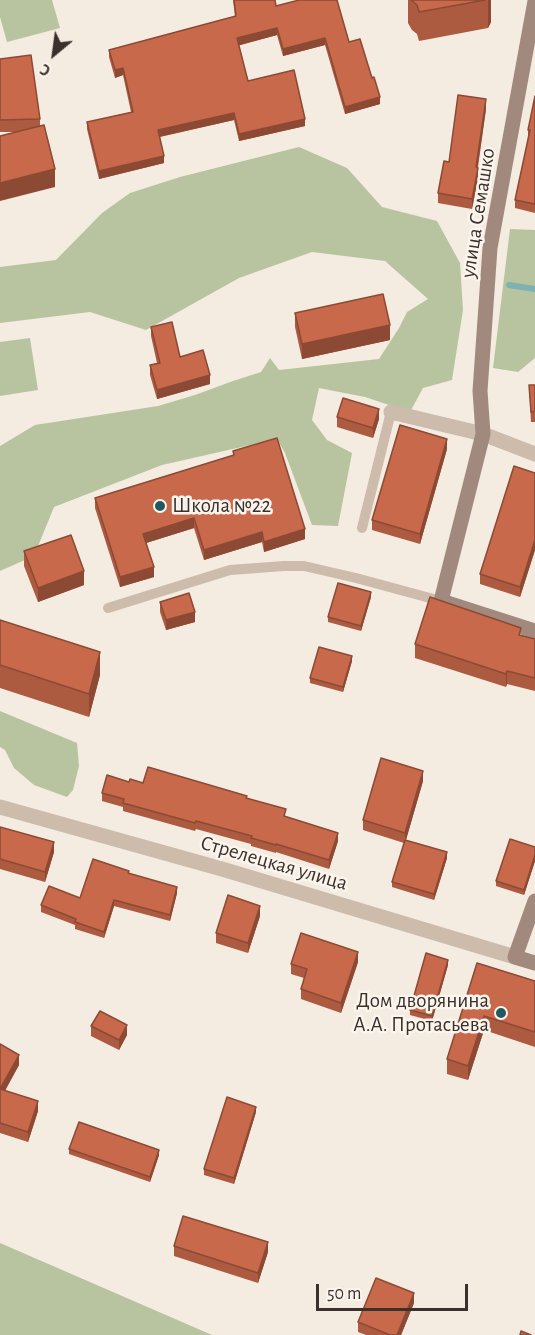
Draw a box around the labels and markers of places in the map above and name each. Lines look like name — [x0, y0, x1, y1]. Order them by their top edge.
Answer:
place label: Школа №22 — [172, 493, 271, 519]
marker: Школа №22 — [153, 499, 167, 513]
place label: Дом дворянина А.А. Протасьева — [353, 988, 489, 1038]
marker: Дом дворянина А.А. Протасьева — [494, 1006, 508, 1020]

